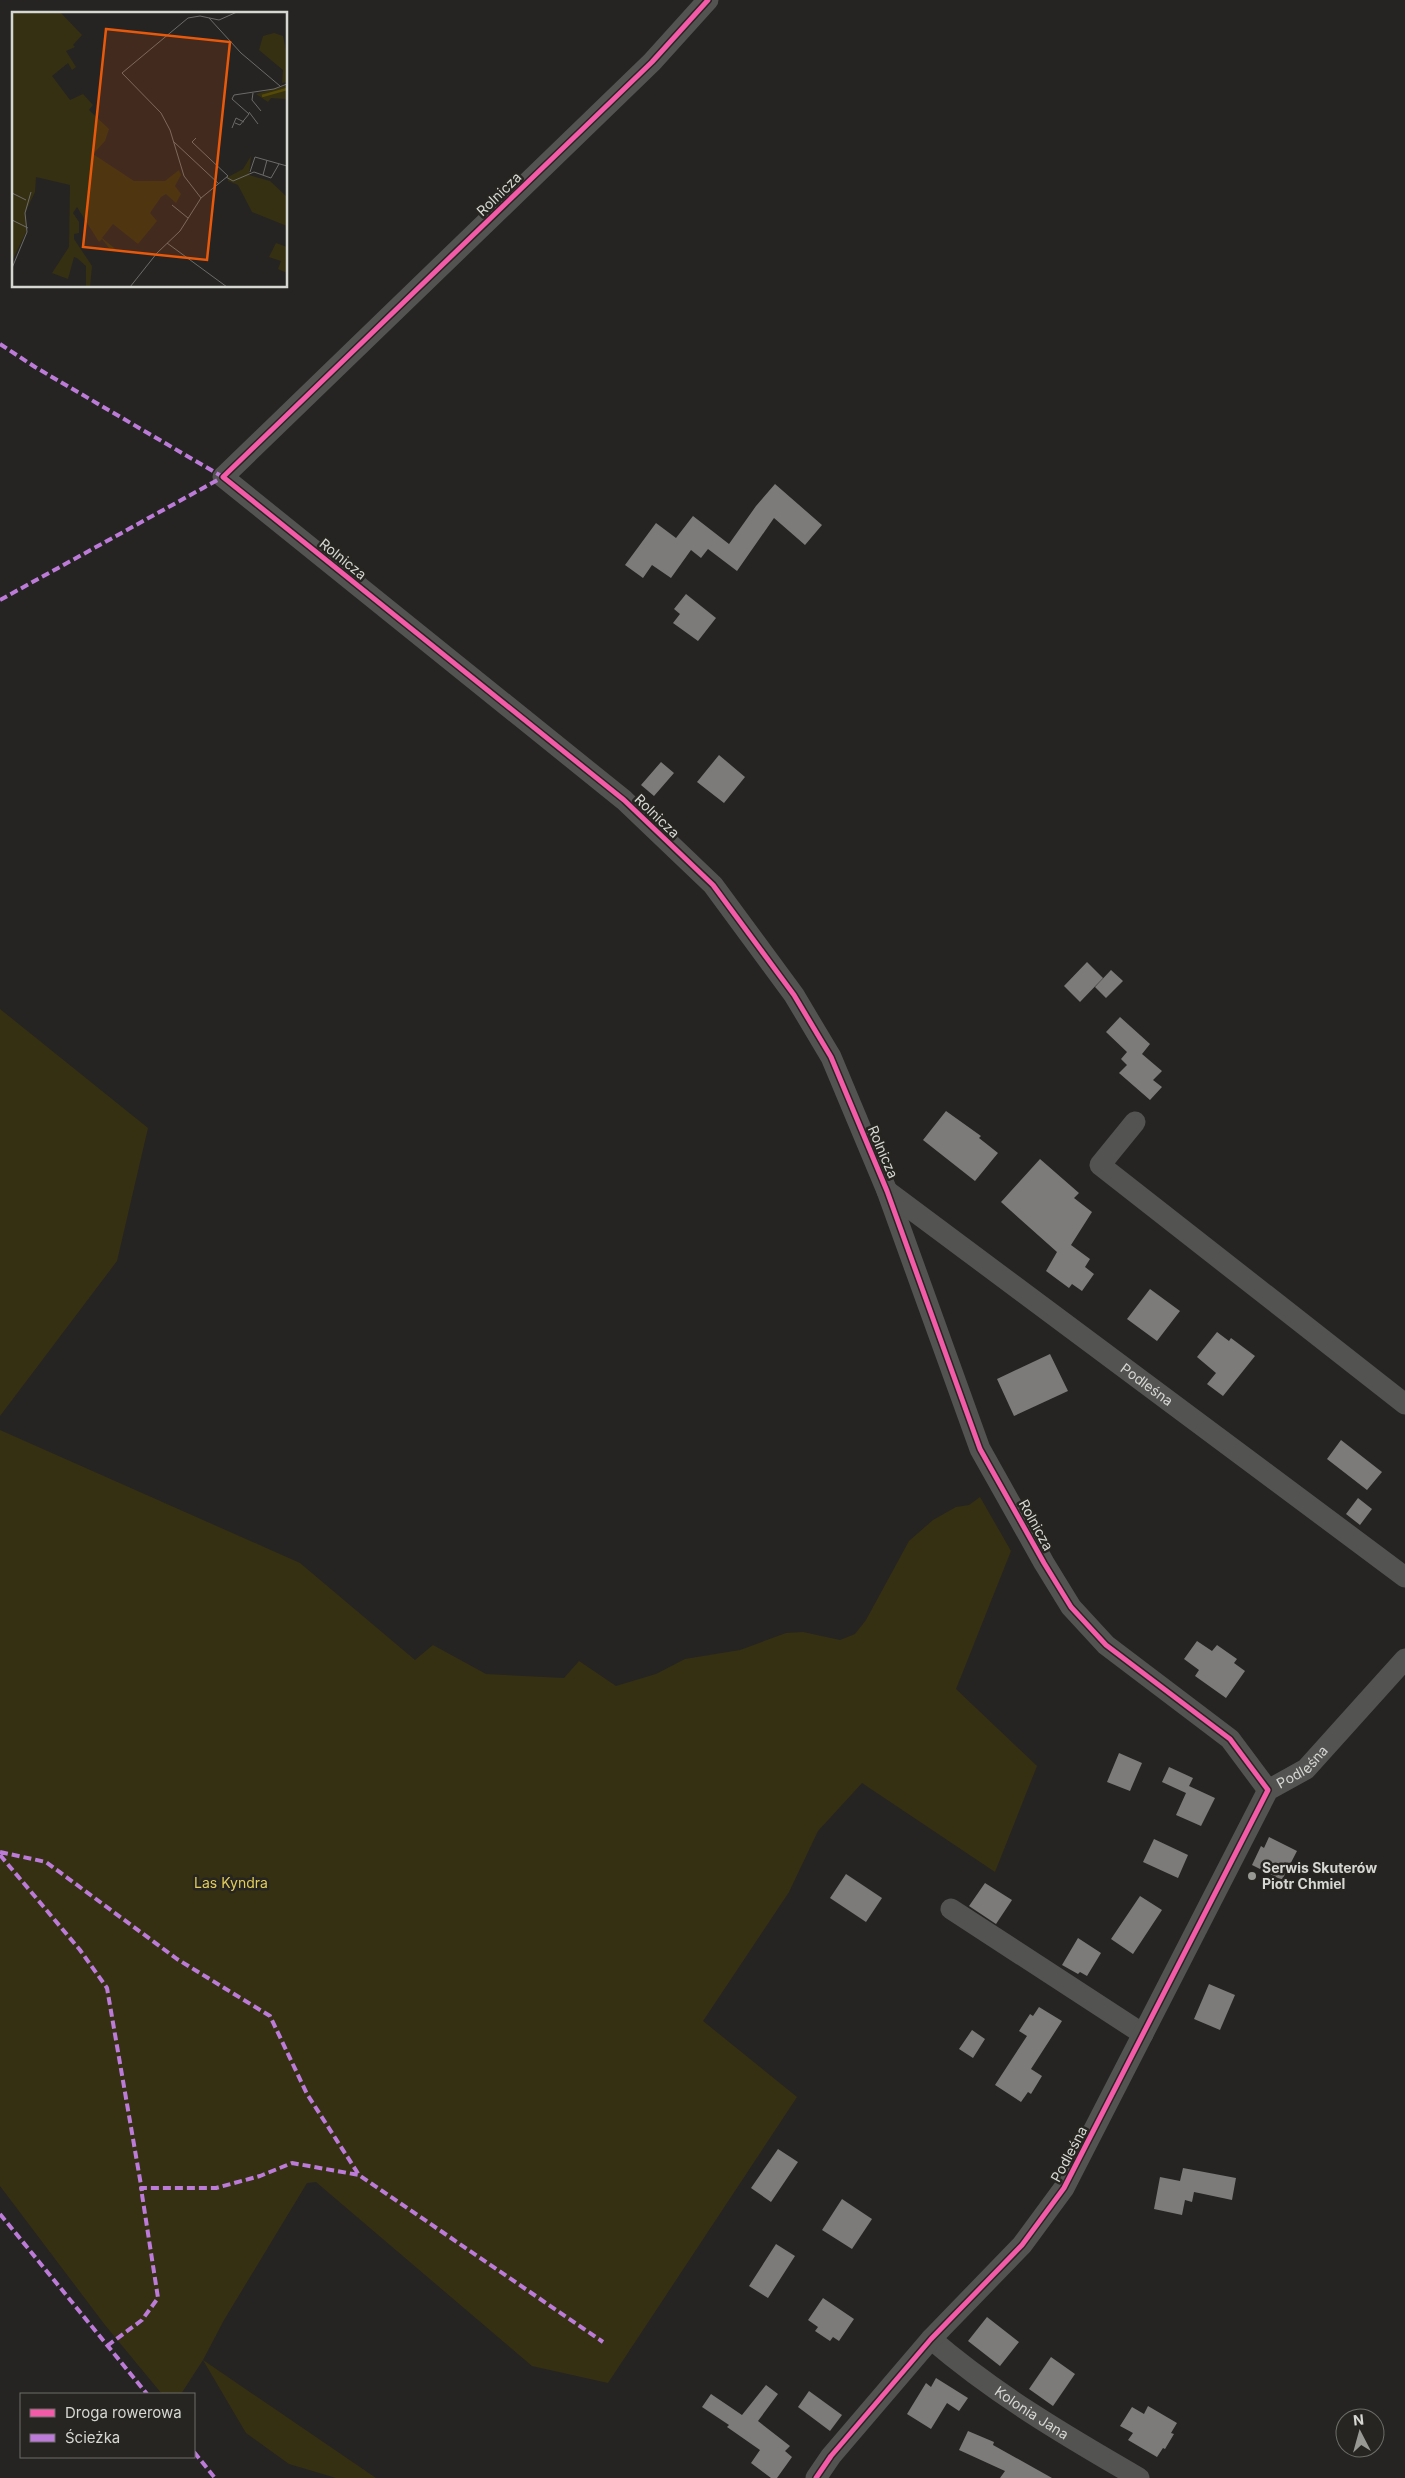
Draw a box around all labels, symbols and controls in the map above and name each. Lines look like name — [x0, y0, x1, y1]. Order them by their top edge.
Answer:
inset map — [12, 12, 288, 288]
street label: Rolnicza — [473, 168, 525, 219]
street label: Rolnicza — [316, 534, 370, 583]
street label: Rolnicza — [631, 790, 683, 841]
street label: Rolnicza — [865, 1123, 902, 1181]
street label: Podleśna — [1118, 1359, 1177, 1409]
street label: Rolnicza — [1016, 1496, 1057, 1553]
street label: Podleśna — [1273, 1742, 1331, 1792]
place label: Serwis Skuterów Piotr Chmiel — [1262, 1859, 1377, 1892]
marker: Serwis Skuterów Piotr Chmiel — [1246, 1870, 1258, 1882]
park label: Las Kyndra — [194, 1874, 268, 1891]
street label: Podleśna — [1047, 2123, 1090, 2185]
street label: Kolonia Jana — [992, 2382, 1072, 2443]
legend — [20, 2393, 195, 2458]
text: Droga rowerowa — [65, 2403, 182, 2422]
north arrow — [1335, 2408, 1385, 2458]
text: N — [1352, 2411, 1365, 2429]
text: Ścieżka — [65, 2428, 120, 2447]

